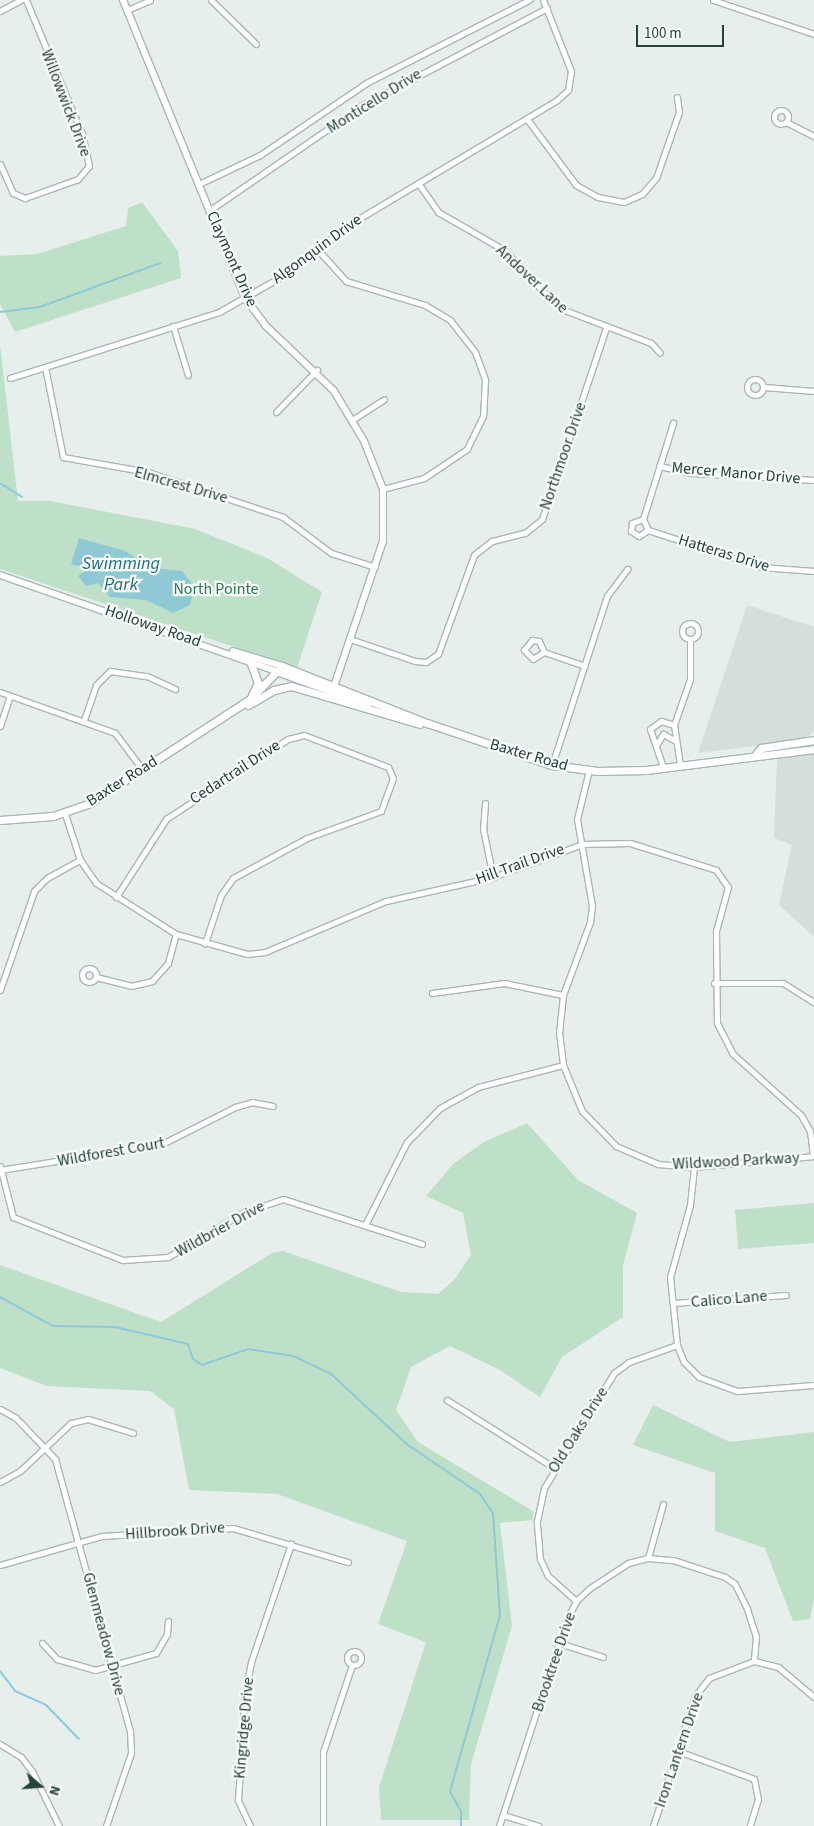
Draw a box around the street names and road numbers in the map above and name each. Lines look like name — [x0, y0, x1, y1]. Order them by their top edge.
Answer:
street label: Willowwick Drive — [37, 47, 95, 159]
street label: Monticello Drive — [323, 64, 425, 138]
street label: Claymont Drive — [202, 208, 262, 310]
street label: Algonquin Drive — [268, 210, 366, 288]
street label: Andover Lane — [492, 241, 572, 317]
street label: Northmoor Drive — [536, 400, 590, 512]
street label: Mercer Manor Drive — [671, 458, 801, 488]
street label: Elmcrest Drive — [132, 463, 230, 507]
street label: Hatteras Drive — [676, 530, 772, 576]
street label: Holloway Road — [102, 601, 204, 651]
street label: Baxter Road — [488, 735, 570, 775]
street label: Cedartrail Drive — [186, 736, 284, 808]
street label: Baxter Road — [83, 752, 161, 810]
street label: Hill Trail Drive — [473, 839, 567, 889]
street label: Wildforest Court — [56, 1133, 166, 1171]
street label: Wildwood Parkway — [672, 1148, 800, 1174]
street label: Wildbrier Drive — [172, 1197, 268, 1261]
street label: Calico Lane — [690, 1286, 768, 1312]
street label: Old Oaks Drive — [544, 1383, 612, 1477]
street label: Hillbrook Drive — [124, 1518, 226, 1544]
street label: Glenmeadow Drive — [78, 1570, 130, 1698]
street label: Brooktree Drive — [528, 1610, 580, 1714]
street label: Kingridge Drive — [230, 1676, 258, 1780]
street label: Iron Lantern Drive — [650, 1690, 708, 1810]

